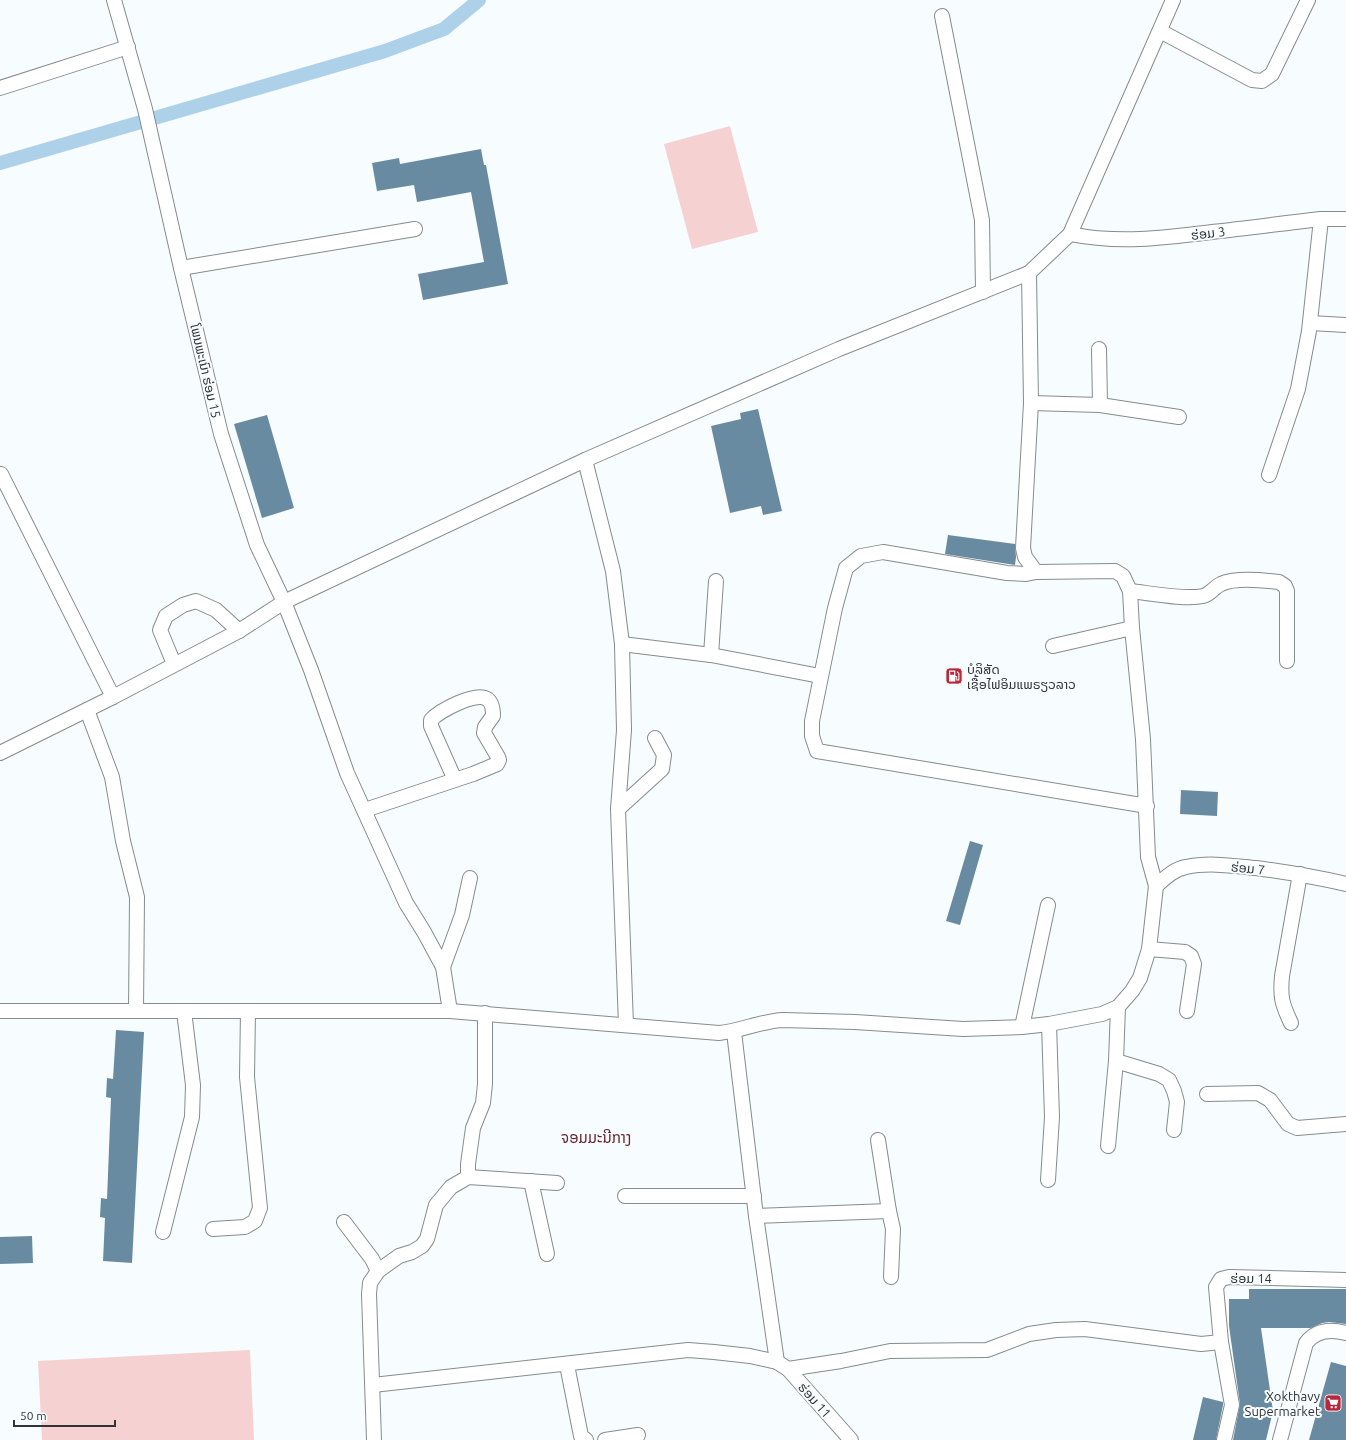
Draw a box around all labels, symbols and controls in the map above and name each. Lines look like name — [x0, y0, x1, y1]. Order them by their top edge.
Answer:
street label: ຮ່ອມ 3 — [1190, 224, 1226, 242]
street label: ໂພນພະເນົາ ຮ່ອມ 15 — [188, 322, 224, 419]
place label: ບໍລິສັດ ເຊື້ອໄຟອິມແພຣຽວລາວ — [967, 662, 1076, 692]
fuel station icon: ບໍລິສັດ ເຊື້ອໄຟອິມແພຣຽວລາວ — [944, 666, 964, 686]
street label: ຮ່ອມ 7 — [1230, 859, 1266, 877]
district label: ຈອມມະນີກາງ — [561, 1129, 631, 1146]
street label: ຮ່ອມ 14 — [1230, 1271, 1272, 1285]
street label: ຮ່ອມ 11 — [796, 1380, 834, 1420]
place label: Xokthavy Supermarket — [1245, 1389, 1320, 1418]
supermarket icon: Xokthavy Supermarket — [1323, 1393, 1343, 1413]
scale bar — [14, 1402, 115, 1428]
text: 50 m — [20, 1409, 47, 1422]

